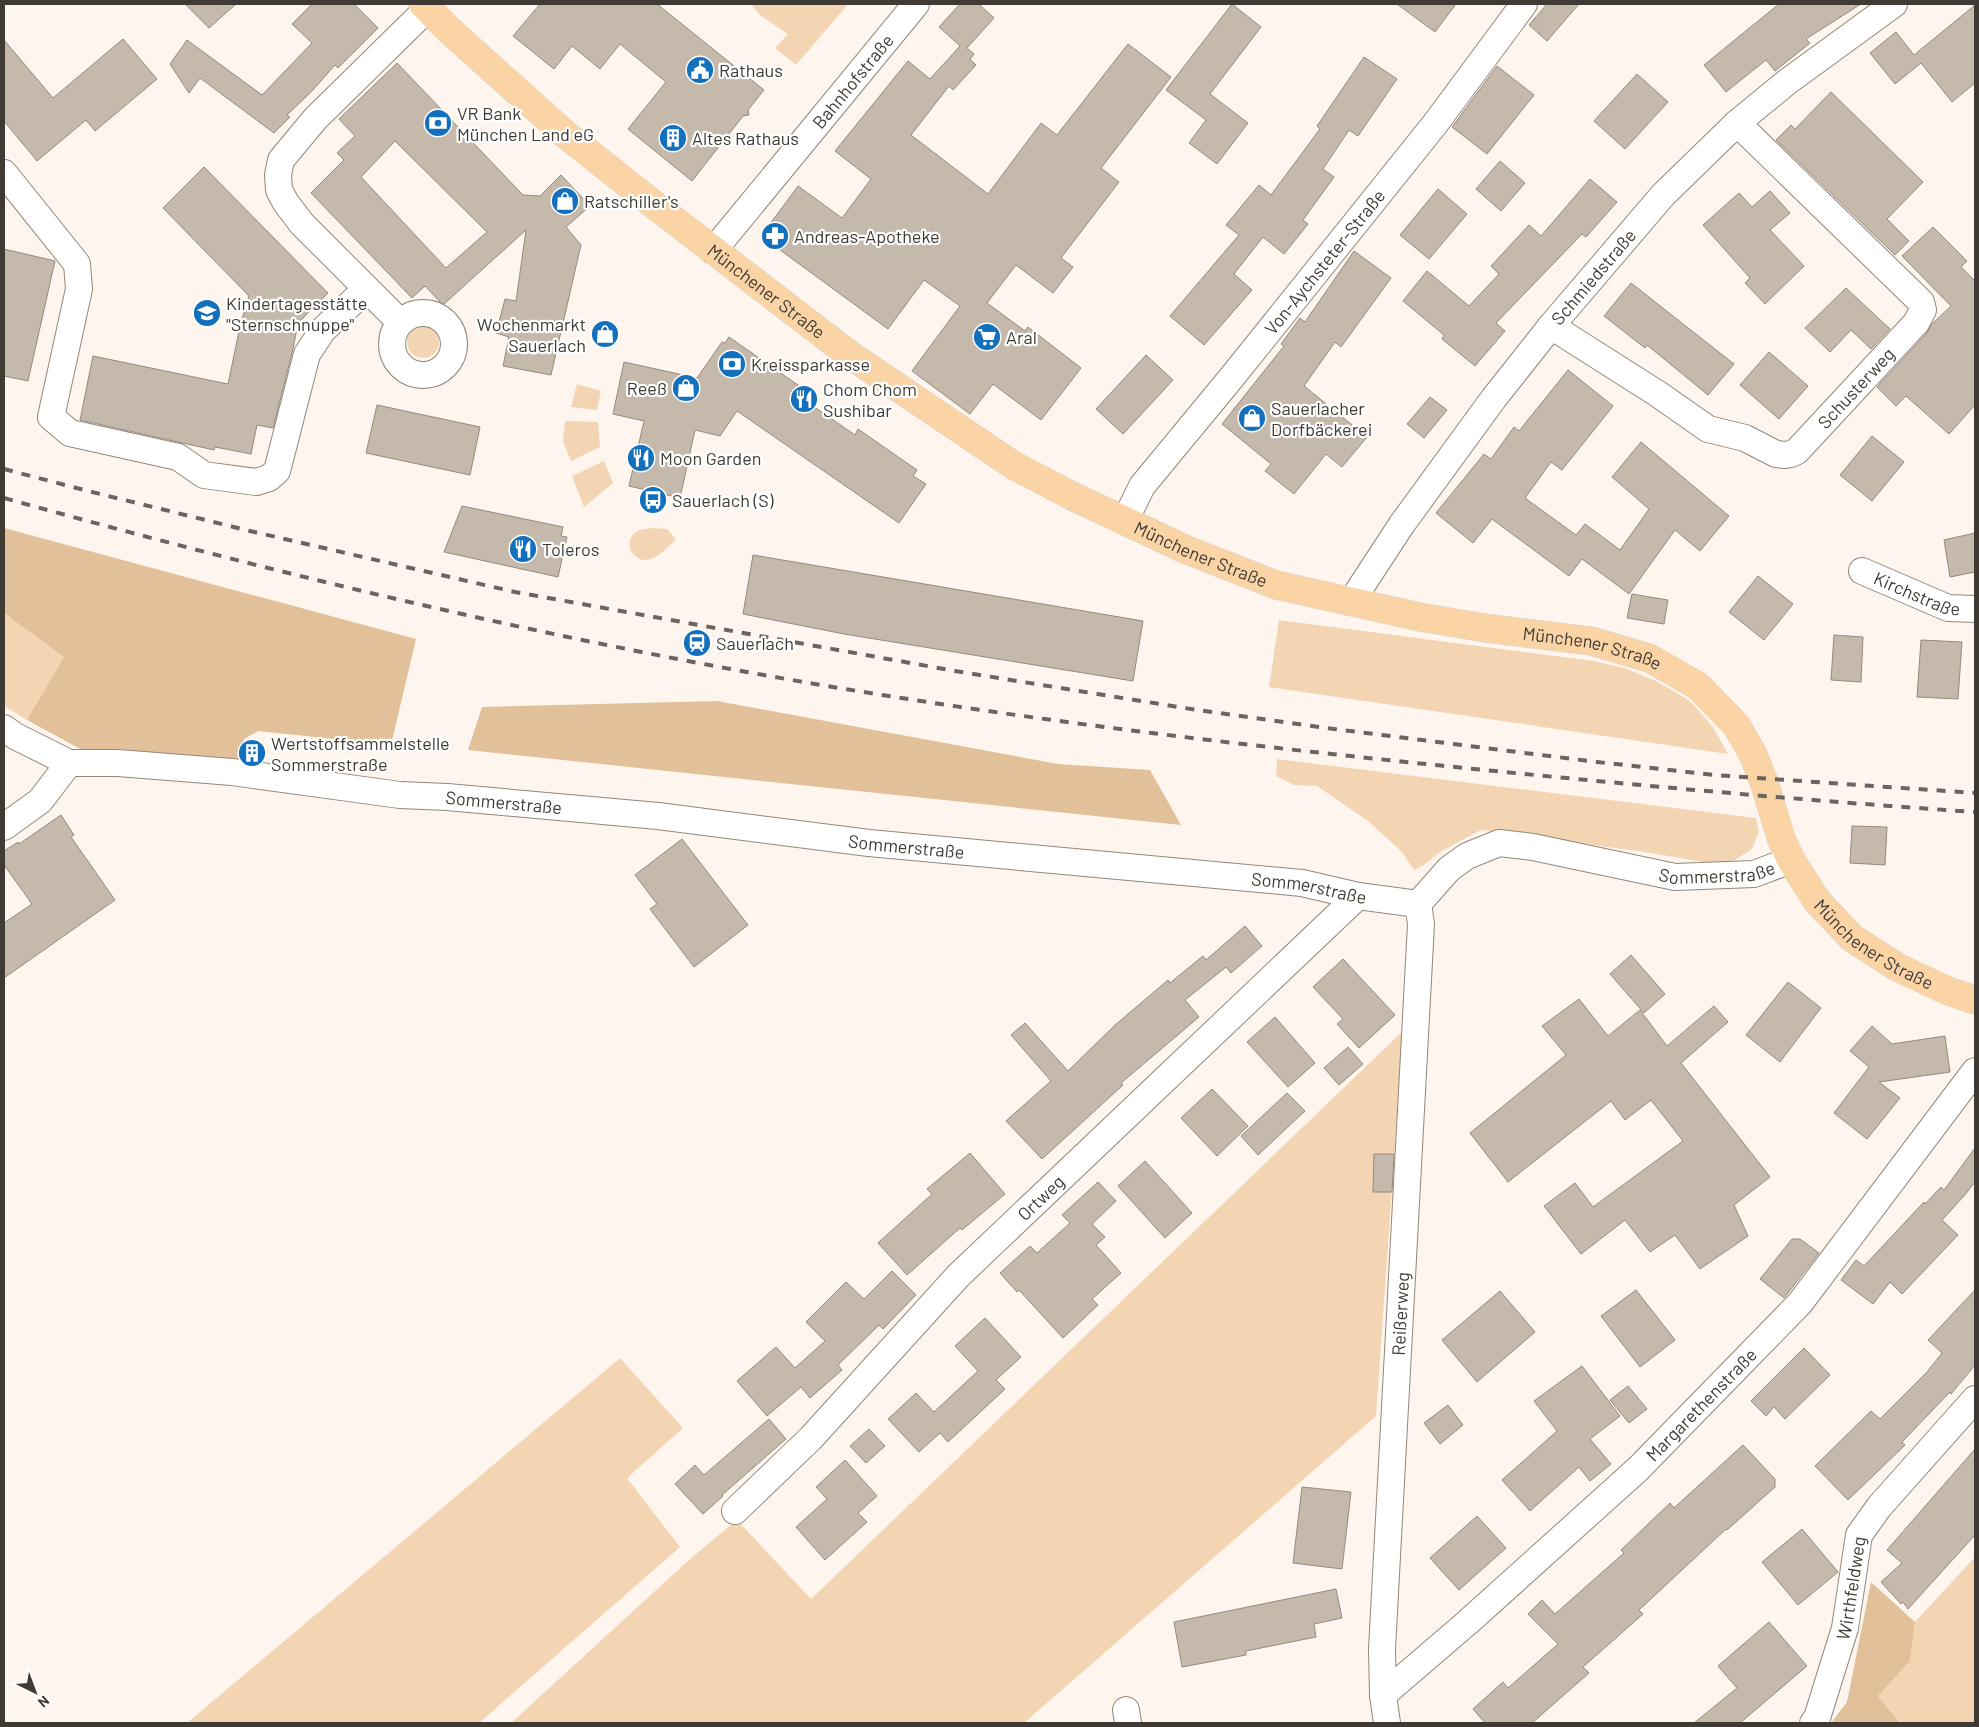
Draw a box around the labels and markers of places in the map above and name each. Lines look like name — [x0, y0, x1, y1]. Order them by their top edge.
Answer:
public building icon: Rathaus — [685, 55, 715, 85]
place label: Rathaus — [719, 59, 783, 81]
place label: VR Bank München Land eG — [457, 102, 594, 145]
bank icon: VR Bank München Land eG — [423, 108, 453, 138]
building icon: Altes Rathaus — [658, 123, 688, 153]
place label: Altes Rathaus — [692, 127, 799, 149]
shop icon: Ratschiller's — [550, 186, 580, 216]
place label: Ratschiller's — [584, 190, 679, 212]
pharmacy icon: Andreas-Apotheke — [760, 221, 790, 251]
place label: Andreas-Apotheke — [794, 225, 940, 247]
place label: Kindertagesstätte "Sternschnuppe" — [226, 292, 367, 335]
school or university icon: Kindertagesstätte "Sternschnuppe" — [192, 298, 222, 328]
place label: Wochenmarkt Sauerlach — [477, 313, 586, 356]
shop icon: Wochenmarkt Sauerlach — [590, 319, 620, 349]
supermarket icon: Aral — [972, 322, 1002, 352]
place label: Aral — [1006, 326, 1037, 348]
bank icon: Kreissparkasse — [717, 349, 747, 379]
place label: Kreissparkasse — [751, 353, 870, 375]
shop icon: Reeß — [671, 373, 701, 403]
place label: Reeß — [627, 377, 667, 399]
place label: Chom Chom Sushibar — [823, 378, 917, 421]
restaurant icon: Chom Chom Sushibar — [789, 384, 819, 414]
place label: Sauerlacher Dorfbäckerei — [1271, 397, 1372, 440]
shop icon: Sauerlacher Dorfbäckerei — [1237, 403, 1267, 433]
restaurant icon: Moon Garden — [626, 443, 656, 473]
place label: Moon Garden — [660, 447, 761, 469]
bus stop icon: Sauerlach (S) — [638, 485, 668, 515]
place label: Sauerlach (S) — [672, 489, 774, 511]
restaurant icon: Toleros — [508, 534, 538, 564]
place label: Toleros — [542, 538, 599, 560]
station icon: Sauerlach — [682, 628, 712, 658]
place label: Sauerlach — [716, 632, 794, 654]
place label: Wertstoffsammelstelle Sommerstraße — [271, 732, 450, 775]
building icon: Wertstoffsammelstelle Sommerstraße — [237, 738, 267, 768]

